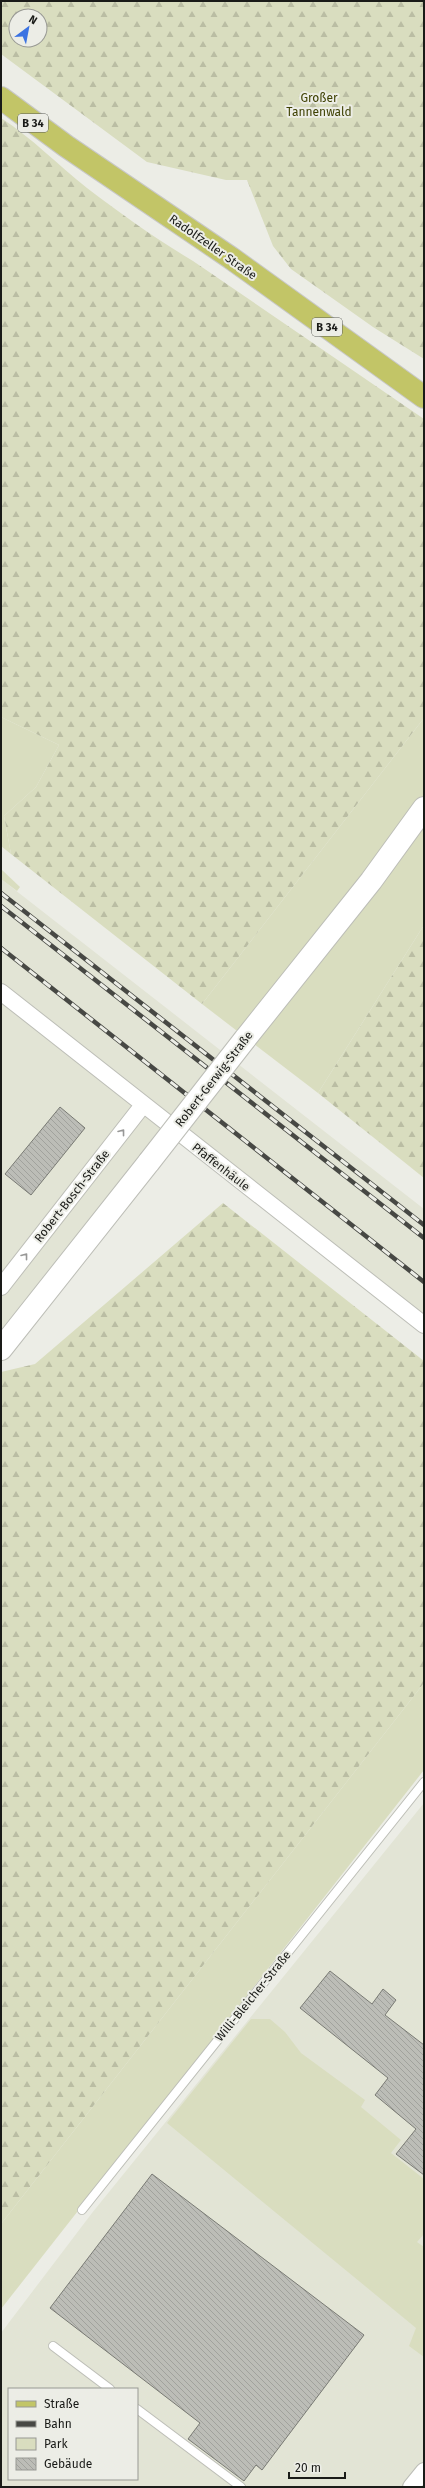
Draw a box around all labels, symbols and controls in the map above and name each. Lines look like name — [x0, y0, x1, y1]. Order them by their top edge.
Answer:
north arrow — [8, 8, 48, 48]
text: N — [26, 12, 40, 27]
park label: Großer Tannenwald — [286, 91, 352, 119]
road number: B 34 — [18, 114, 48, 132]
street label: Radolfzeller Straße — [167, 212, 259, 282]
road number: B 34 — [312, 318, 342, 336]
street label: Robert-Gerwig-Straße — [172, 1028, 256, 1130]
one-way arrow — [118, 1129, 125, 1136]
street label: Pfaffenhäule — [189, 1140, 253, 1194]
street label: Robert-Bosch-Straße — [32, 1147, 112, 1245]
one-way arrow — [20, 1253, 27, 1260]
street label: Willi-Bleicher-Straße — [212, 1948, 294, 2044]
legend — [8, 2388, 138, 2480]
text: Straße — [44, 2397, 79, 2411]
text: Bahn — [44, 2417, 72, 2431]
text: Park — [44, 2437, 68, 2451]
scale bar — [289, 2454, 345, 2480]
text: Gebäude — [44, 2457, 92, 2471]
text: 20 m — [295, 2461, 321, 2475]

